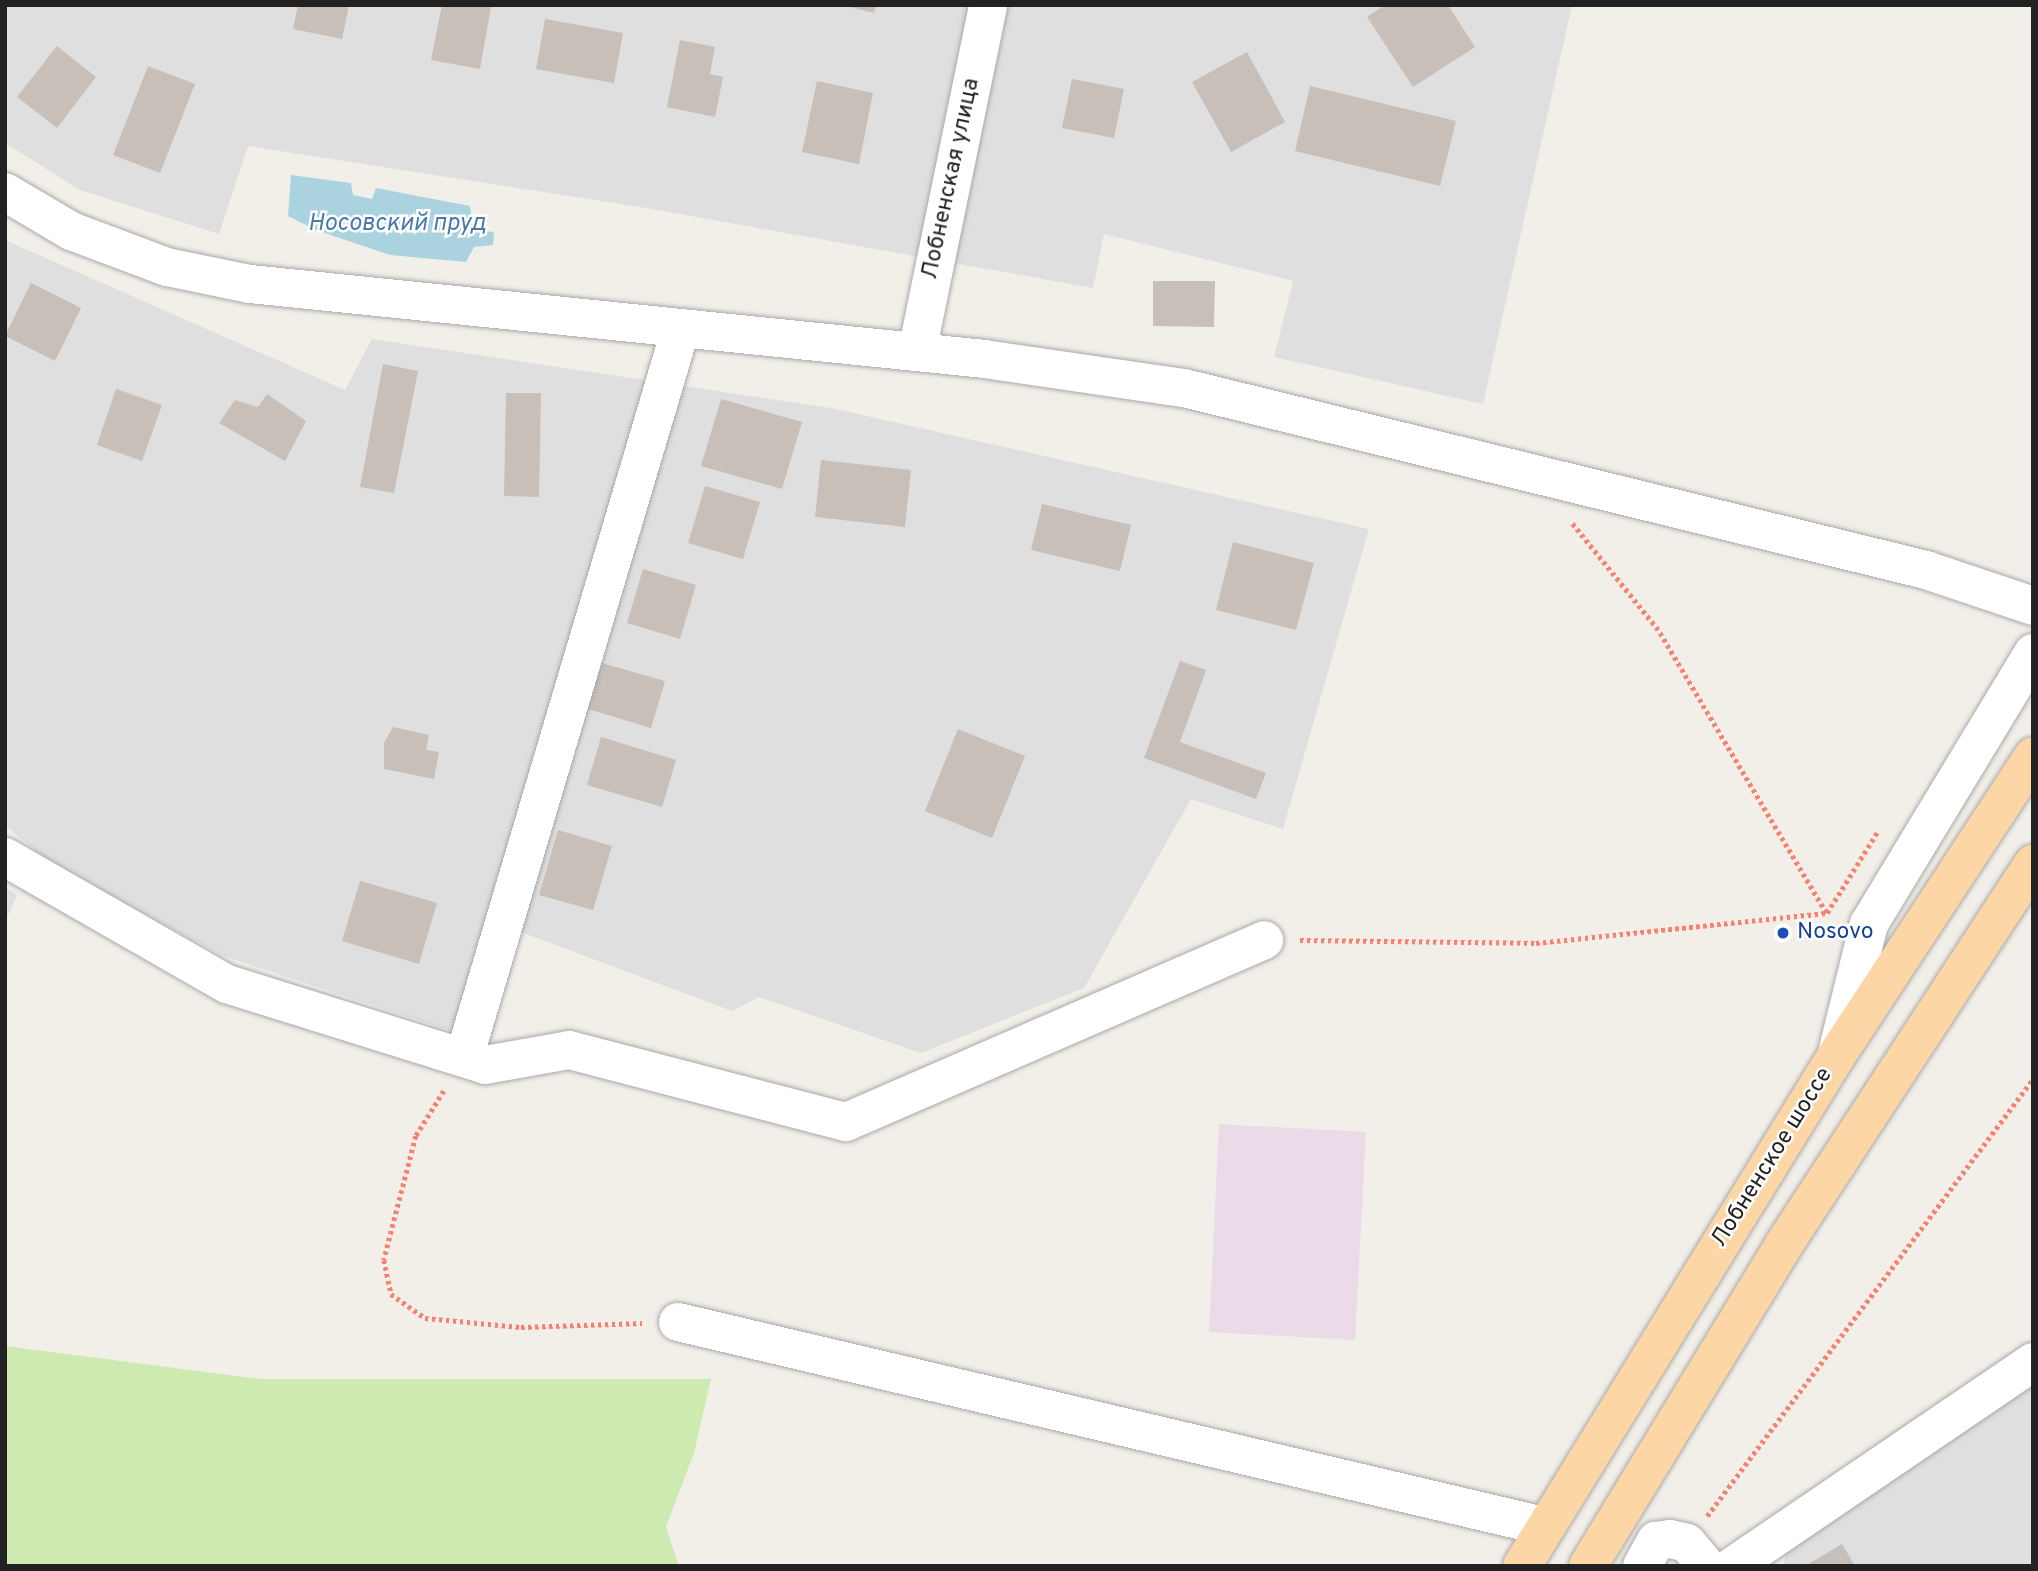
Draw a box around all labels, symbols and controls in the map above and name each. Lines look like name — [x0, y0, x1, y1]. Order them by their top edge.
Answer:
street label: Лобненская улица — [917, 76, 987, 282]
water label: Носовский пруд — [308, 211, 486, 239]
place label: Nosovo — [1797, 919, 1874, 947]
marker: Nosovo — [1775, 925, 1791, 941]
street label: Лобненское шоссе — [1707, 1063, 1839, 1253]

